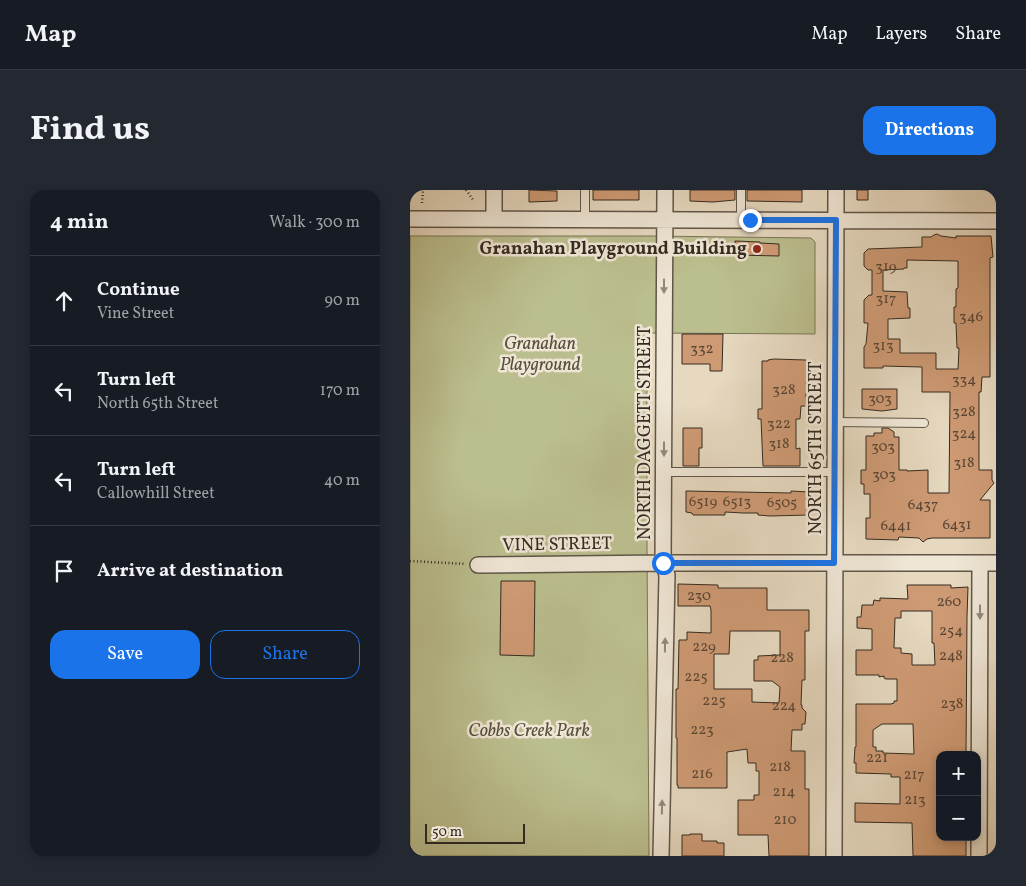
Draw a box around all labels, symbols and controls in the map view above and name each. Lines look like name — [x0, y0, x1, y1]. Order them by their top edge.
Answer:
text: Map — [25, 18, 76, 52]
text: Map — [811, 22, 847, 47]
text: Layers — [875, 22, 927, 47]
text: Share — [955, 22, 1001, 47]
text: Find us — [30, 106, 150, 154]
button: Directions — [863, 106, 996, 155]
text: 4 min — [50, 208, 109, 237]
route end — [739, 209, 762, 232]
text: Walk · 300 m — [269, 212, 360, 234]
place label: Granahan Playground Building — [480, 237, 747, 262]
marker: Granahan Playground Building — [751, 243, 763, 255]
house number: 319 — [875, 257, 897, 278]
text: Continue — [97, 277, 180, 303]
one-way arrow — [660, 278, 668, 294]
icon: ahead — [50, 287, 78, 315]
house number: 317 — [876, 289, 896, 310]
text: 90 m — [324, 290, 360, 312]
text: Vine Street — [97, 303, 174, 325]
house number: 346 — [959, 307, 983, 328]
street label: NORTH DAGGETT STREET — [633, 325, 658, 540]
park label: Granahan Playground — [500, 332, 581, 378]
house number: 313 — [872, 336, 894, 357]
house number: 332 — [690, 339, 714, 360]
street label: NORTH 65TH STREET — [804, 361, 829, 535]
text: Turn left — [97, 367, 176, 393]
house number: 334 — [952, 370, 976, 391]
icon: left — [50, 377, 78, 405]
text: 170 m — [320, 380, 360, 402]
house number: 328 — [772, 380, 796, 401]
house number: 303 — [868, 389, 892, 410]
text: North 65th Street — [97, 393, 219, 415]
house number: 328 — [952, 402, 976, 423]
house number: 322 — [767, 414, 791, 435]
house number: 324 — [952, 424, 976, 445]
house number: 318 — [768, 434, 790, 455]
house number: 303 — [871, 437, 895, 458]
one-way arrow — [660, 441, 668, 457]
house number: 318 — [953, 453, 975, 474]
text: Turn left — [97, 457, 176, 483]
house number: 303 — [872, 465, 896, 486]
icon: left — [50, 467, 78, 495]
text: 40 m — [324, 470, 360, 492]
text: Callowhill Street — [97, 483, 215, 505]
house number: 6519 — [689, 492, 717, 513]
house number: 6513 — [723, 492, 751, 513]
house number: 6505 — [767, 493, 797, 514]
house number: 6437 — [908, 495, 938, 516]
house number: 6431 — [942, 515, 972, 536]
house number: 6441 — [881, 516, 911, 537]
street label: VINE STREET — [502, 532, 613, 558]
route start — [652, 552, 675, 575]
icon: arrive — [50, 557, 78, 585]
text: Arrive at destination — [97, 558, 283, 584]
house number: 230 — [687, 586, 711, 607]
house number: 260 — [937, 592, 961, 613]
one-way arrow — [976, 604, 984, 620]
house number: 254 — [939, 621, 963, 642]
button: Save — [50, 630, 200, 679]
button: Share — [210, 630, 360, 679]
one-way arrow — [662, 637, 670, 653]
house number: 229 — [692, 637, 716, 658]
house number: 248 — [939, 646, 963, 667]
house number: 228 — [770, 648, 794, 669]
house number: 225 — [684, 667, 708, 688]
house number: 225 — [702, 691, 726, 712]
house number: 238 — [941, 694, 963, 715]
house number: 224 — [772, 696, 796, 717]
park label: Cobbs Creek Park — [468, 719, 590, 744]
house number: 223 — [690, 720, 714, 741]
house number: 221 — [866, 748, 888, 769]
map controls — [936, 751, 981, 841]
button: + — [936, 751, 981, 796]
house number: 218 — [769, 757, 791, 778]
house number: 216 — [691, 764, 713, 785]
house number: 217 — [903, 765, 925, 786]
house number: 214 — [773, 782, 795, 803]
house number: 213 — [904, 790, 926, 811]
button: − — [936, 796, 981, 841]
one-way arrow — [658, 799, 666, 815]
house number: 210 — [774, 810, 796, 831]
scale bar — [425, 821, 525, 844]
text: 50 m — [432, 823, 462, 842]

